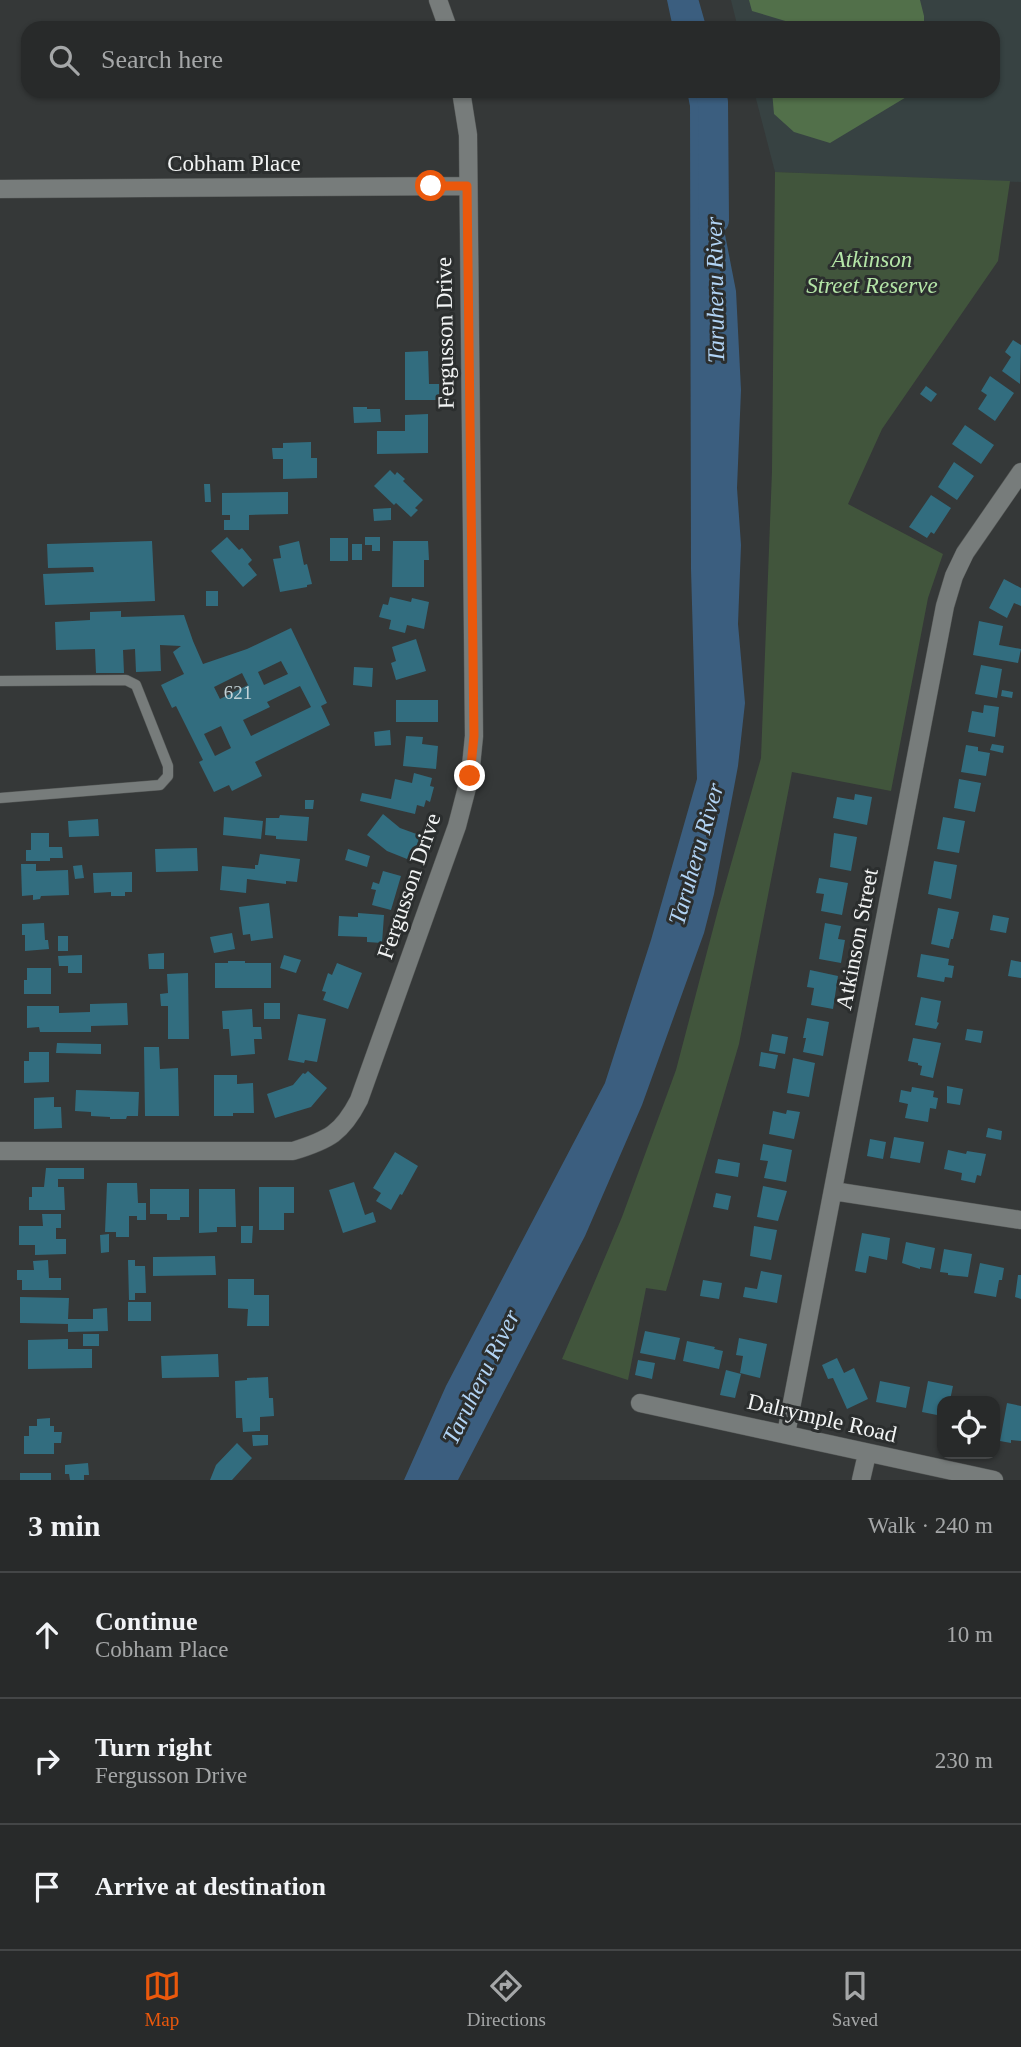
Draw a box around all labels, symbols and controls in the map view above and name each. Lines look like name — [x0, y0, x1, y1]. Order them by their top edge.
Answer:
search box — [21, 21, 1000, 98]
icon: search — [45, 41, 83, 79]
text: Search here — [101, 45, 223, 74]
street label: Cobham Place — [167, 151, 301, 176]
route start — [415, 170, 446, 201]
water label: Taruheru River — [701, 216, 729, 363]
park label: Atkinson Street Reserve — [806, 247, 938, 298]
street label: Fergusson Drive — [431, 257, 459, 409]
house number: 621 — [224, 682, 252, 703]
route end — [454, 760, 485, 791]
water label: Taruheru River — [663, 779, 729, 928]
street label: Fergusson Drive — [372, 810, 446, 962]
street label: Atkinson Street — [831, 865, 883, 1012]
water label: Taruheru River — [437, 1305, 525, 1449]
street label: Dalrymple Road — [745, 1389, 900, 1447]
map controls — [937, 1396, 1000, 1459]
button: locate — [937, 1396, 1000, 1459]
text: 3 min — [28, 1509, 101, 1542]
text: Walk · 240 m — [868, 1513, 993, 1538]
text: Continue — [95, 1607, 198, 1636]
icon: ahead — [28, 1616, 66, 1654]
text: 10 m — [946, 1622, 993, 1647]
text: Cobham Place — [95, 1637, 229, 1662]
text: Turn right — [95, 1733, 212, 1762]
icon: right — [28, 1742, 66, 1780]
text: 230 m — [935, 1748, 993, 1773]
text: Fergusson Drive — [95, 1763, 247, 1788]
icon: arrive — [28, 1868, 66, 1906]
text: Arrive at destination — [95, 1872, 326, 1901]
tab: Map — [143, 1967, 181, 2031]
tab: Directions — [467, 1967, 546, 2031]
tab: Saved — [832, 1967, 878, 2031]

